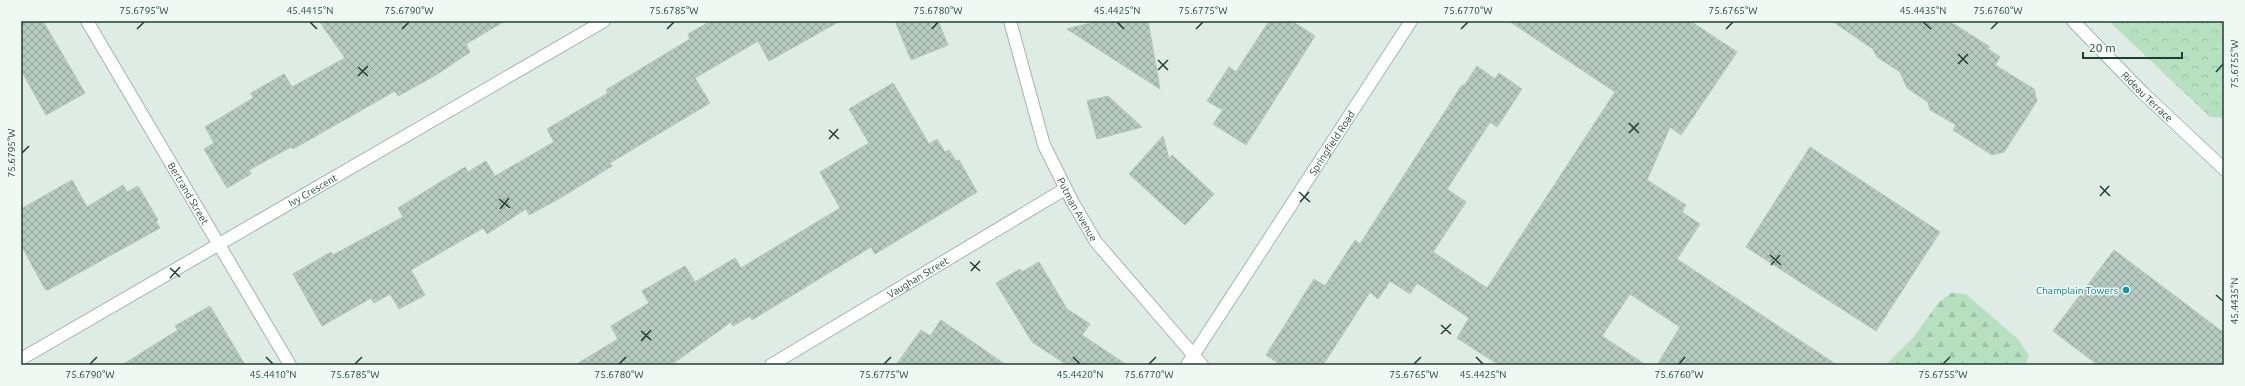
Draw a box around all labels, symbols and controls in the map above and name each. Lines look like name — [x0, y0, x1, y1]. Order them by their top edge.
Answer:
text: 75.6795°W — [120, 5, 168, 16]
text: 45.4415°N — [287, 5, 333, 16]
text: 75.6790°W — [385, 5, 433, 16]
text: 75.6785°W — [650, 5, 698, 16]
text: 75.6780°W — [914, 5, 962, 16]
text: 45.4425°N — [1094, 5, 1140, 16]
text: 75.6775°W — [1179, 5, 1227, 16]
text: 75.6770°W — [1444, 5, 1492, 16]
text: 75.6765°W — [1709, 5, 1757, 16]
text: 45.4435°N — [1900, 5, 1946, 16]
text: 75.6760°W — [1974, 5, 2022, 16]
scale bar — [2083, 34, 2182, 60]
text: 75.6755°W — [2229, 40, 2240, 88]
text: 20 m — [2089, 41, 2116, 54]
street label: Rideau Terrace — [2120, 69, 2175, 124]
street label: Springfield Road — [1307, 109, 1357, 177]
text: 75.6795°W — [6, 129, 17, 177]
street label: Bertrand Street — [166, 160, 211, 226]
street label: Ivy Crescent — [286, 172, 339, 208]
street label: Putman Avenue — [1056, 175, 1100, 243]
street label: Vaughan Street — [885, 255, 950, 300]
text: 45.4435°N — [2229, 278, 2240, 324]
place label: Champlain Towers — [2036, 285, 2118, 296]
marker: Champlain Towers — [2121, 285, 2131, 295]
text: 75.6790°W — [66, 369, 114, 380]
text: 45.4410°N — [250, 369, 296, 380]
text: 75.6785°W — [331, 369, 379, 380]
text: 75.6780°W — [595, 369, 643, 380]
text: 75.6775°W — [860, 369, 908, 380]
text: 45.4420°N — [1057, 369, 1103, 380]
text: 75.6770°W — [1125, 369, 1173, 380]
text: 75.6765°W — [1390, 369, 1438, 380]
text: 45.4425°N — [1460, 369, 1506, 380]
text: 75.6760°W — [1655, 369, 1703, 380]
text: 75.6755°W — [1919, 369, 1967, 380]

